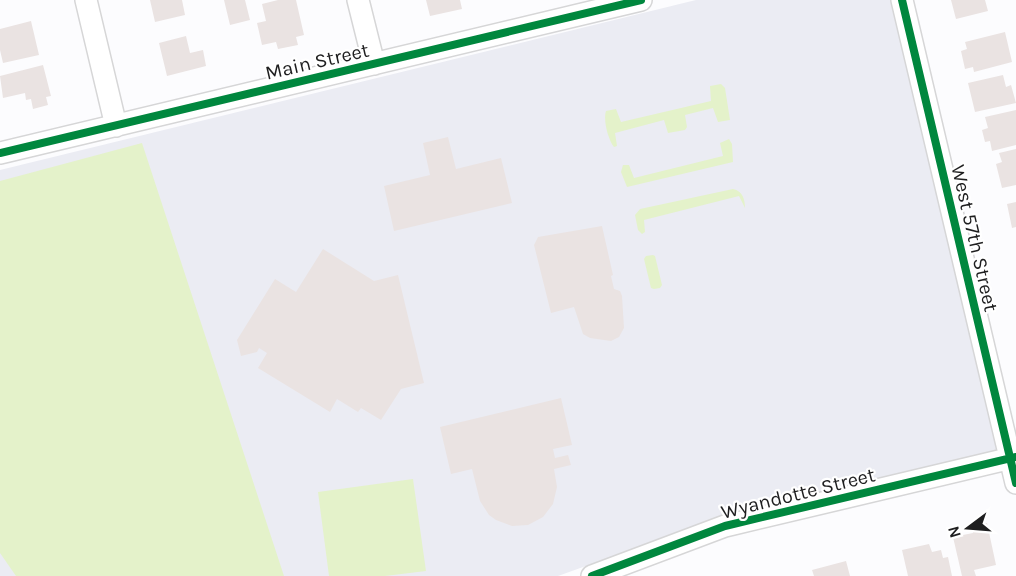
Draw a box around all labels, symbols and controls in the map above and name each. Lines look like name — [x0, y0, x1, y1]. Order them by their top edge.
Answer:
street label: Main Street — [263, 38, 372, 85]
street label: West 57th Street — [946, 162, 1003, 314]
street label: Wyandotte Street — [719, 463, 878, 524]
north arrow — [938, 498, 998, 558]
text: N — [943, 524, 965, 540]

